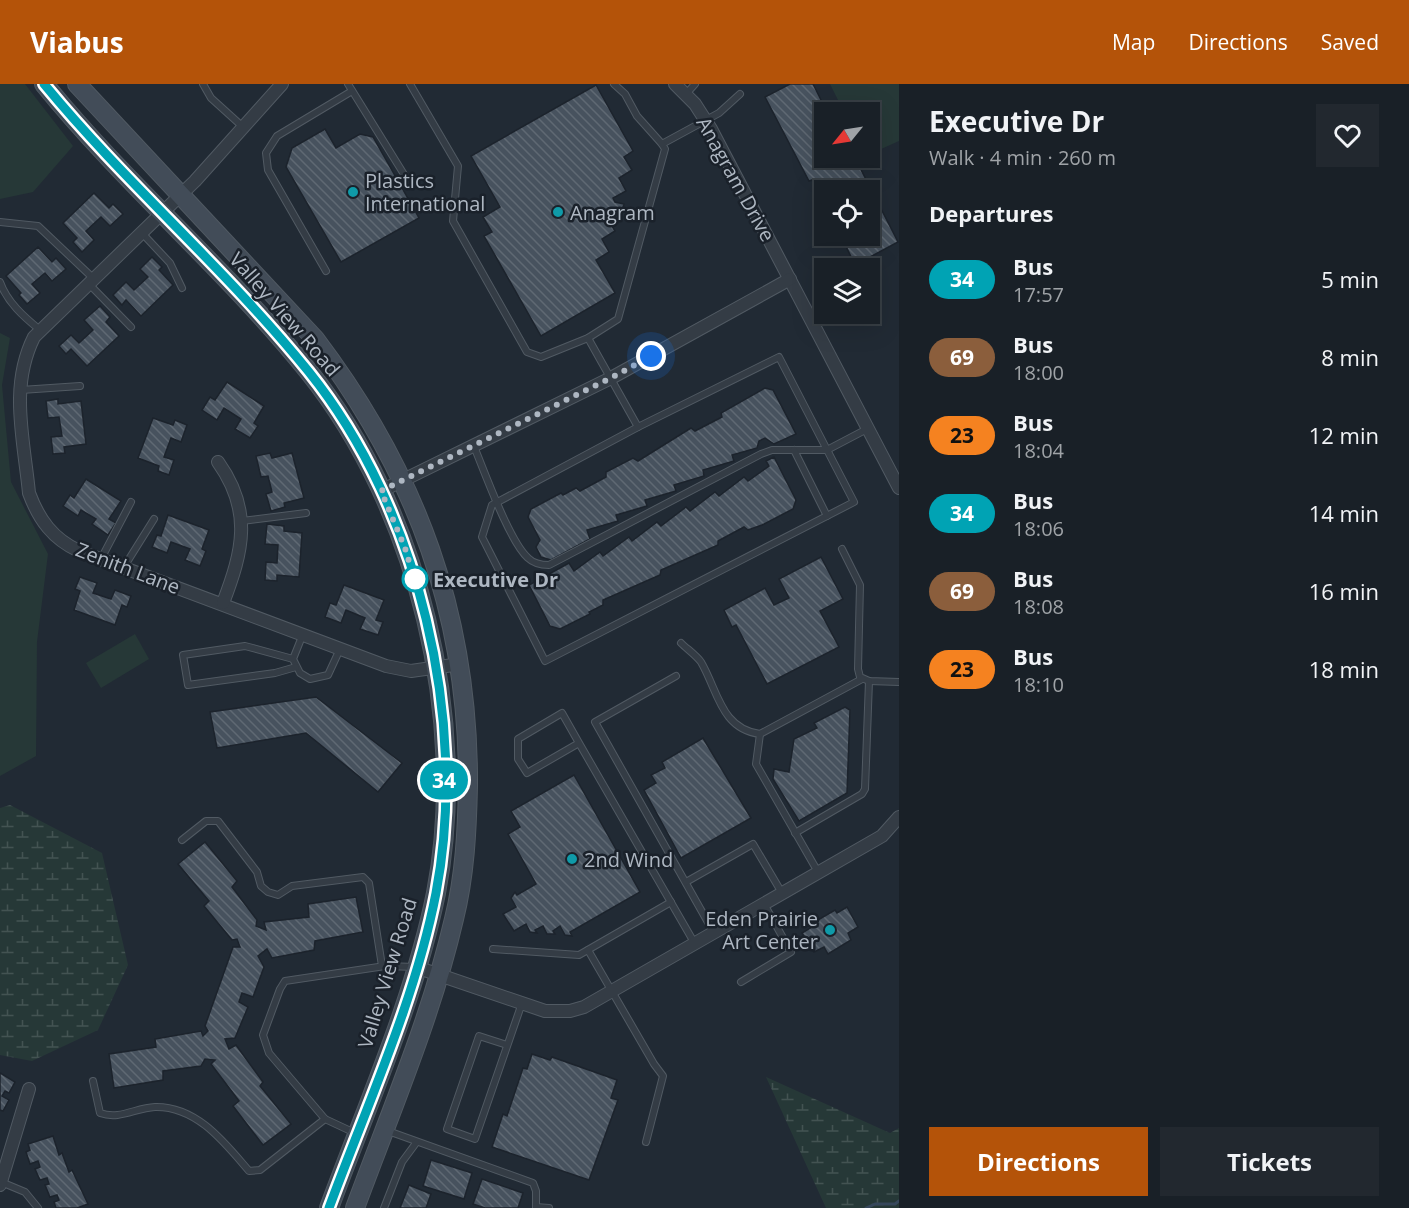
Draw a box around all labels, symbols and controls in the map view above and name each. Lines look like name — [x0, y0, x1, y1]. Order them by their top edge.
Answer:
text: Viabus — [30, 23, 124, 61]
text: Map — [1112, 28, 1155, 56]
text: Directions — [1188, 28, 1288, 56]
text: Saved — [1321, 28, 1379, 56]
north arrow — [814, 102, 880, 168]
map controls — [814, 102, 880, 324]
text: Executive Dr — [929, 102, 1104, 140]
button: heart — [1316, 104, 1379, 167]
street label: Anagram Drive — [691, 112, 781, 246]
text: Walk · 4 min · 260 m — [929, 144, 1116, 171]
place label: Plastics International — [365, 167, 485, 217]
button: locate — [814, 180, 880, 246]
marker: Plastics International — [346, 185, 360, 199]
text: Departures — [929, 198, 1053, 228]
place label: Anagram — [570, 199, 655, 226]
marker: Anagram — [551, 205, 565, 219]
street label: Valley View Road — [224, 246, 346, 382]
text: Bus — [1013, 251, 1053, 281]
button: layers — [814, 258, 880, 324]
text: 5 min — [1321, 264, 1379, 294]
text: 34 — [950, 265, 974, 293]
text: 17:57 — [1013, 281, 1064, 308]
text: Bus — [1013, 329, 1053, 359]
your location — [636, 341, 666, 371]
text: 8 min — [1321, 342, 1379, 372]
text: 69 — [950, 343, 974, 371]
text: 18:00 — [1013, 359, 1064, 386]
text: Bus — [1013, 407, 1053, 437]
text: 12 min — [1309, 420, 1379, 450]
text: 23 — [950, 421, 974, 449]
text: 18:04 — [1013, 437, 1064, 464]
text: Bus — [1013, 485, 1053, 515]
text: 14 min — [1309, 498, 1379, 528]
text: 34 — [950, 499, 974, 527]
text: 18:06 — [1013, 515, 1064, 542]
street label: Zenith Lane — [72, 536, 184, 600]
text: Bus — [1013, 563, 1053, 593]
marker: Executive Dr — [402, 566, 428, 592]
place label: Executive Dr — [433, 566, 558, 593]
text: 16 min — [1309, 576, 1379, 606]
text: 69 — [950, 577, 974, 605]
text: 18:08 — [1013, 593, 1064, 620]
text: Bus — [1013, 641, 1053, 671]
text: 18 min — [1309, 654, 1379, 684]
text: 23 — [950, 655, 974, 683]
text: 18:10 — [1013, 671, 1064, 698]
line badge: 34 — [417, 760, 471, 800]
text: 34 — [432, 766, 456, 794]
place label: 2nd Wind — [584, 846, 673, 873]
marker: 2nd Wind — [565, 852, 579, 866]
street label: Valley View Road — [351, 894, 423, 1052]
place label: Eden Prairie Art Center — [705, 905, 818, 955]
marker: Eden Prairie Art Center — [823, 923, 837, 937]
button: Directions — [929, 1127, 1148, 1196]
button: Tickets — [1160, 1127, 1379, 1196]

